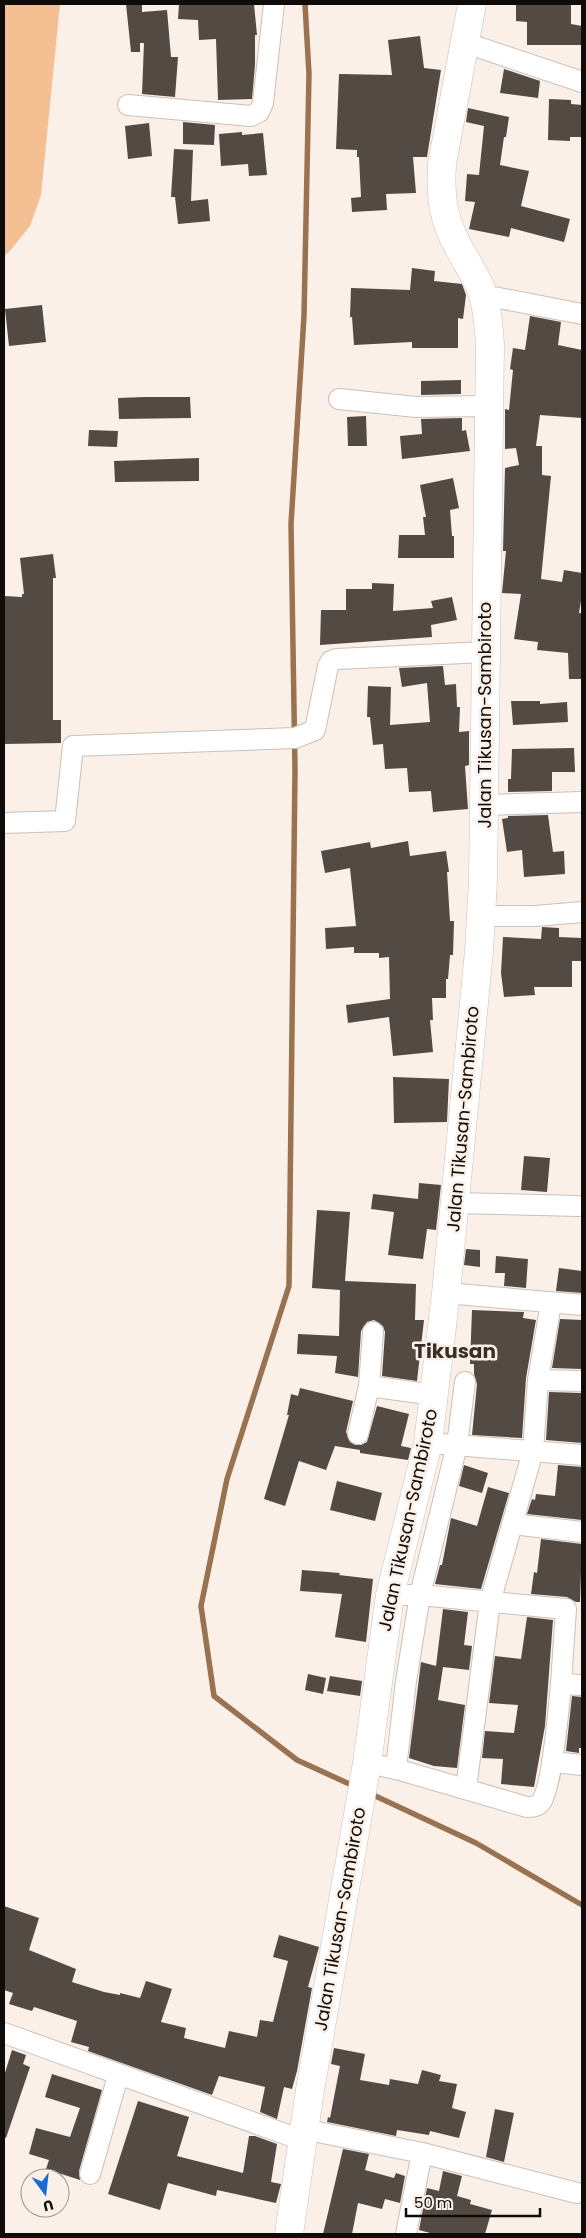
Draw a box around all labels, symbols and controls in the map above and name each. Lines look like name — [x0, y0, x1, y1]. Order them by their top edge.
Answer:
street label: Jalan Tikusan-Sambiroto — [472, 602, 497, 828]
street label: Jalan Tikusan-Sambiroto — [440, 1005, 485, 1233]
district label: Tikusan — [414, 1337, 496, 1365]
street label: Jalan Tikusan-Sambiroto — [372, 1406, 443, 1633]
street label: Jalan Tikusan-Sambiroto — [308, 1805, 372, 2033]
north arrow — [20, 2168, 70, 2218]
scale bar — [406, 2186, 540, 2218]
text: 50 m — [414, 2192, 452, 2213]
text: U — [41, 2195, 56, 2217]

